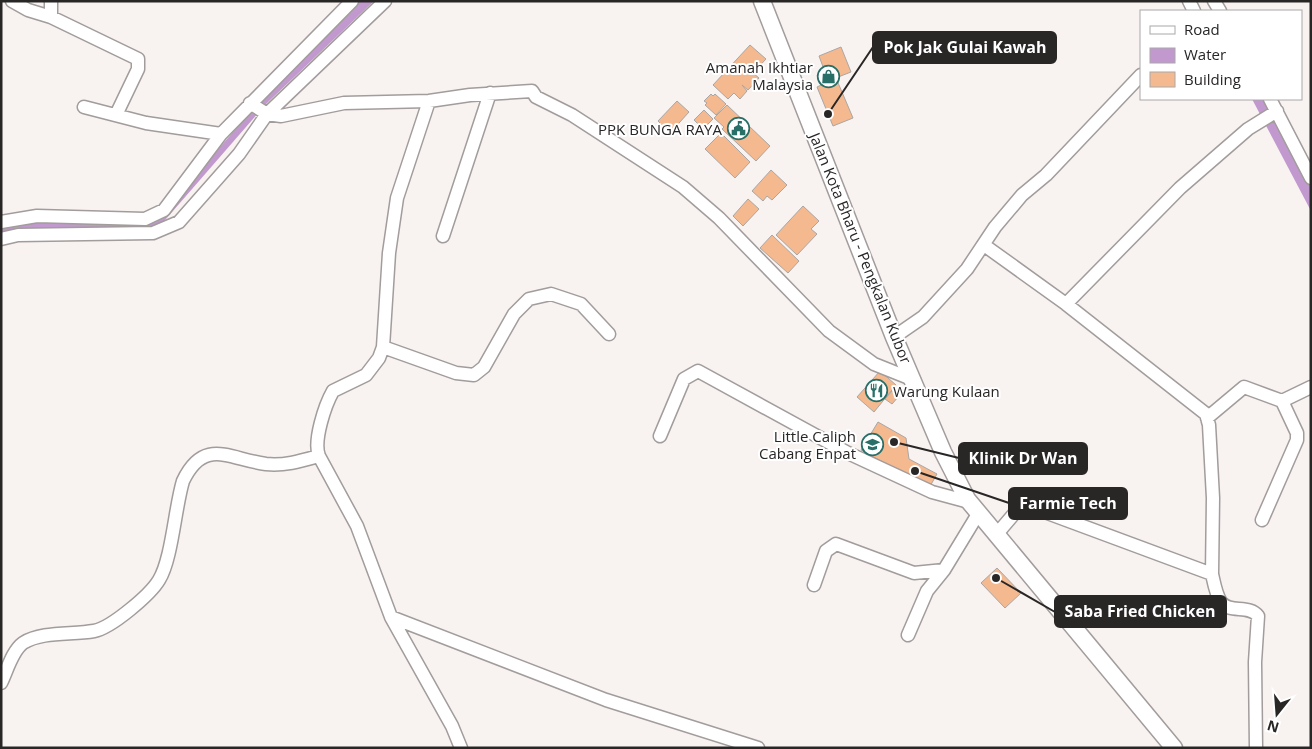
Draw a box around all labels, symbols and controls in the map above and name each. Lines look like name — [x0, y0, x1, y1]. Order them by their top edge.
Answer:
legend — [1140, 10, 1302, 100]
text: Road — [1184, 19, 1220, 39]
callout: Pok Jak Gulai Kawah — [873, 32, 1056, 63]
text: Pok Jak Gulai Kawah — [884, 36, 1046, 58]
text: Water — [1184, 44, 1226, 64]
place label: Amanah Ikhtiar Malaysia — [706, 57, 813, 94]
shop icon: Amanah Ikhtiar Malaysia — [817, 64, 841, 88]
text: Building — [1184, 69, 1241, 89]
public building icon: PPK BUNGA RAYA — [726, 117, 750, 141]
place label: PPK BUNGA RAYA — [598, 119, 723, 139]
street label: Jalan Kota Bharu - Pengkalan Kubor — [805, 128, 917, 366]
restaurant icon: Warung Kulaan — [865, 379, 889, 403]
place label: Warung Kulaan — [893, 381, 1000, 401]
place label: Little Caliph Cabang Enpat — [759, 426, 856, 463]
school or university icon: Little Caliph Cabang Enpat — [860, 433, 884, 457]
callout: Klinik Dr Wan — [959, 443, 1087, 474]
text: Klinik Dr Wan — [969, 447, 1077, 469]
callout: Farmie Tech — [1009, 488, 1127, 519]
text: Farmie Tech — [1019, 492, 1117, 514]
callout: Saba Fried Chicken — [1055, 596, 1226, 627]
text: Saba Fried Chicken — [1065, 600, 1215, 622]
north arrow — [1252, 689, 1302, 739]
text: N — [1265, 716, 1281, 738]

